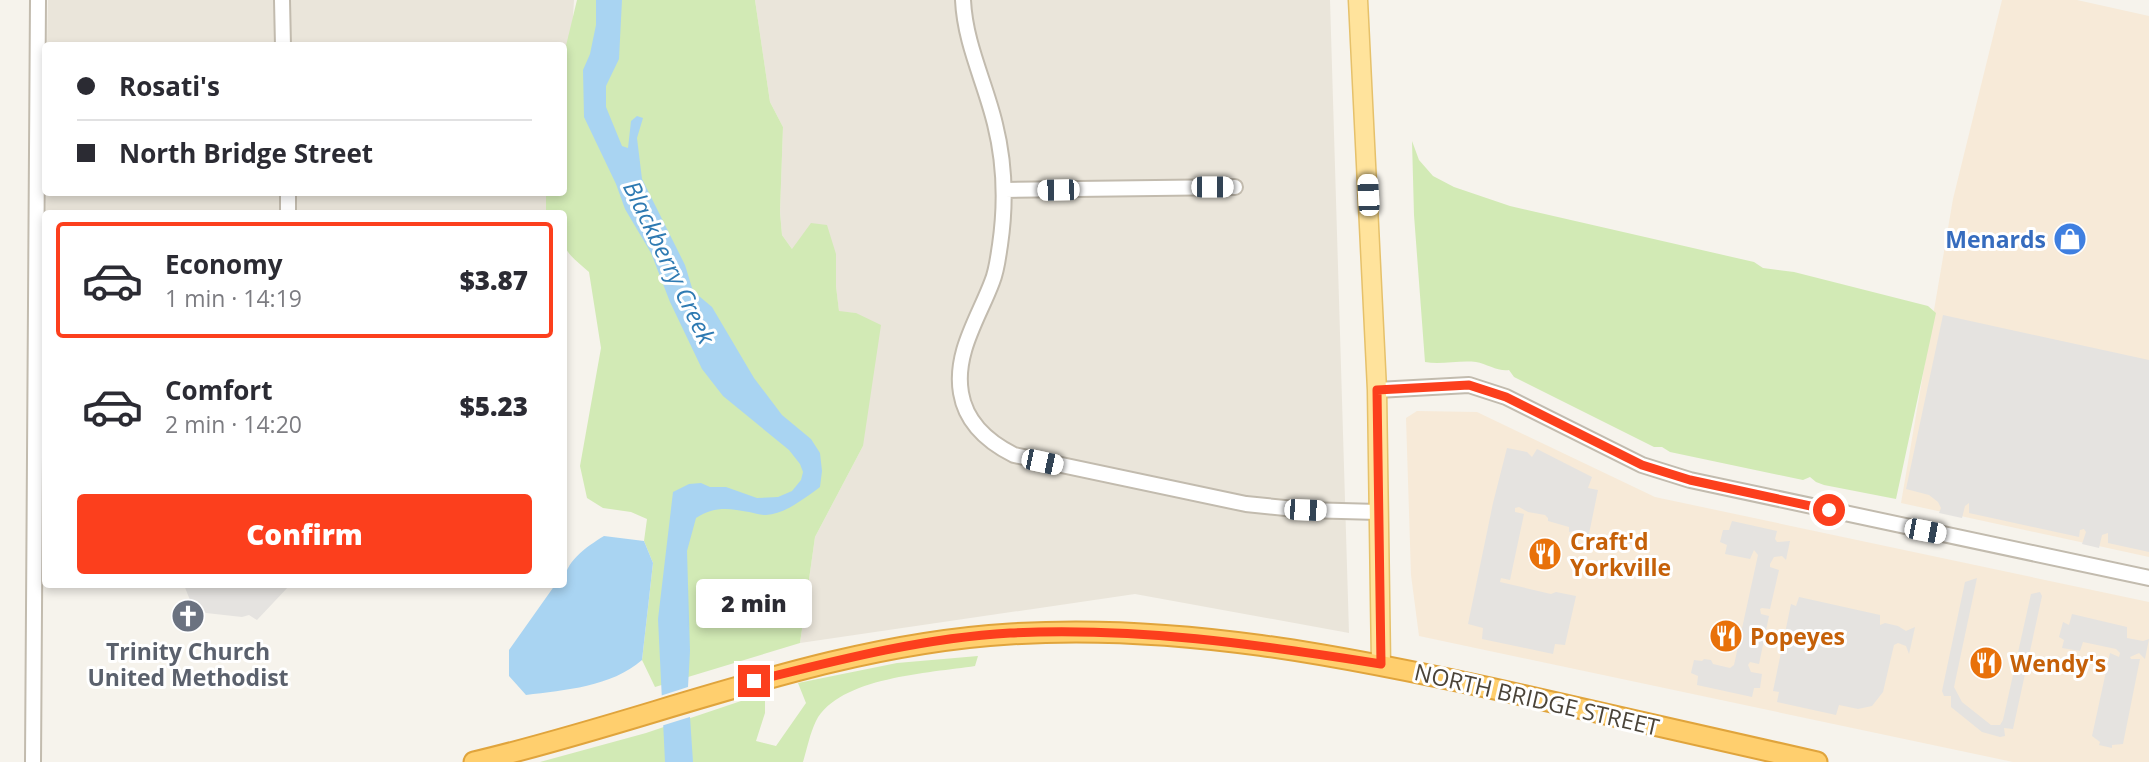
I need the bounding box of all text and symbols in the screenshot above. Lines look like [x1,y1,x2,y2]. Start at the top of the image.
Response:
text: Rosati's [119,68,220,104]
text: North Bridge Street [119,135,373,171]
car [1357,173,1380,217]
water label: Blackberry Creek [616,175,724,350]
car [1192,177,1234,198]
car [1037,179,1080,201]
shop icon: Menards [2051,220,2089,258]
place label: Menards [1945,223,2046,255]
text: Economy [165,246,283,282]
icon: car [81,249,144,312]
text: $3.87 [460,262,528,298]
text: 1 min · 14:19 [165,282,302,314]
text: Comfort [165,372,272,408]
icon: car [81,375,144,438]
text: $5.23 [460,388,528,424]
text: 2 min · 14:20 [165,408,302,440]
car [1020,447,1065,477]
button: Confirm [77,494,532,574]
route start [1813,494,1845,526]
car [1284,499,1327,521]
car [1903,517,1948,545]
place label: Craft'd Yorkville [1570,525,1671,583]
restaurant icon: Craft'd Yorkville [1526,535,1564,573]
callout: 2 min [696,580,812,628]
text: 2 min [721,587,787,619]
church icon: Trinity Church United Methodist [169,597,207,635]
restaurant icon: Popeyes [1707,617,1745,655]
place label: Popeyes [1750,620,1845,652]
place label: Trinity Church United Methodist [87,635,289,693]
restaurant icon: Wendy's [1967,644,2005,682]
place label: Wendy's [2010,647,2106,679]
street label: NORTH BRIDGE STREET [1411,655,1663,743]
route end [738,665,770,697]

